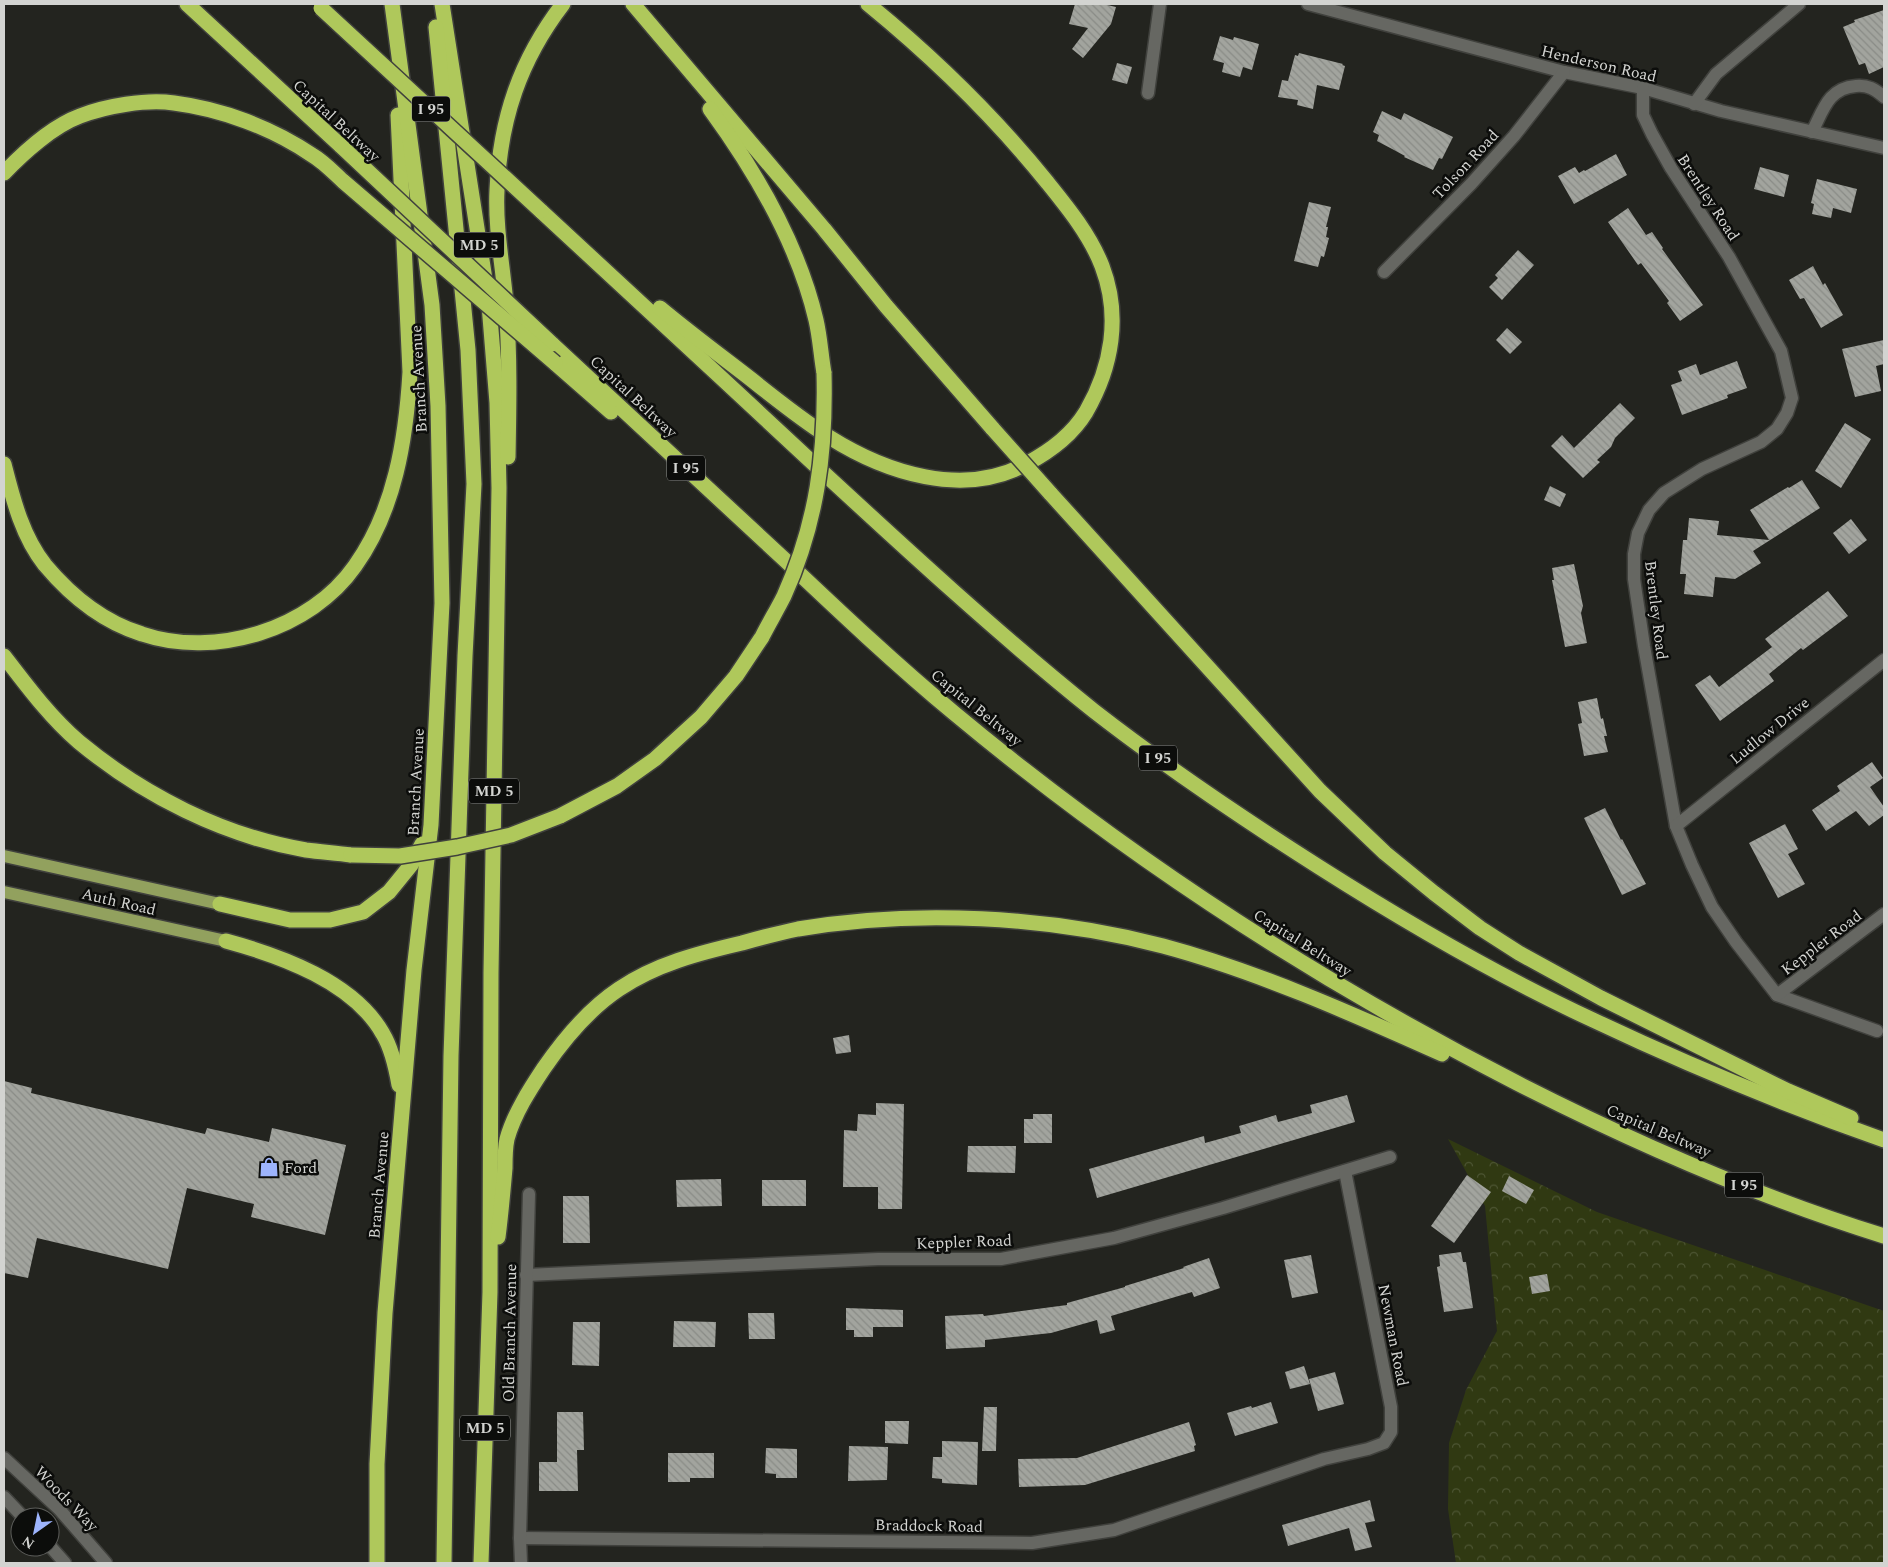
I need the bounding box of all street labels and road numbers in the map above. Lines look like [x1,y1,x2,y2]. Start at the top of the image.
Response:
street label: Henderson Road [1539,39,1659,89]
street label: Capital Beltway [287,74,386,169]
road number: I 95 [412,96,450,122]
street label: Tolson Road [1427,124,1505,205]
street label: Brentley Road [1671,149,1745,246]
road number: MD 5 [454,232,504,258]
street label: Branch Avenue [404,324,434,433]
street label: Capital Beltway [584,350,683,445]
road number: I 95 [667,456,705,480]
street label: Brentley Road [1638,559,1674,661]
street label: Capital Beltway [925,663,1028,753]
street label: Ludlow Drive [1725,691,1815,771]
street label: Branch Avenue [401,728,431,837]
road number: I 95 [1139,746,1177,770]
road number: MD 5 [469,778,519,804]
street label: Auth Road [79,882,158,922]
street label: Capital Beltway [1249,903,1357,983]
street label: Keppler Road [1776,904,1867,981]
street label: Capital Beltway [1602,1098,1716,1164]
street label: Branch Avenue [362,1130,396,1240]
road number: I 95 [1725,1172,1763,1198]
street label: Keppler Road [916,1228,1012,1256]
street label: Old Branch Avenue [497,1264,523,1402]
street label: Newman Road [1371,1282,1415,1388]
road number: MD 5 [460,1416,510,1440]
street label: Woods Way [29,1460,105,1538]
street label: Braddock Road [875,1513,983,1539]

